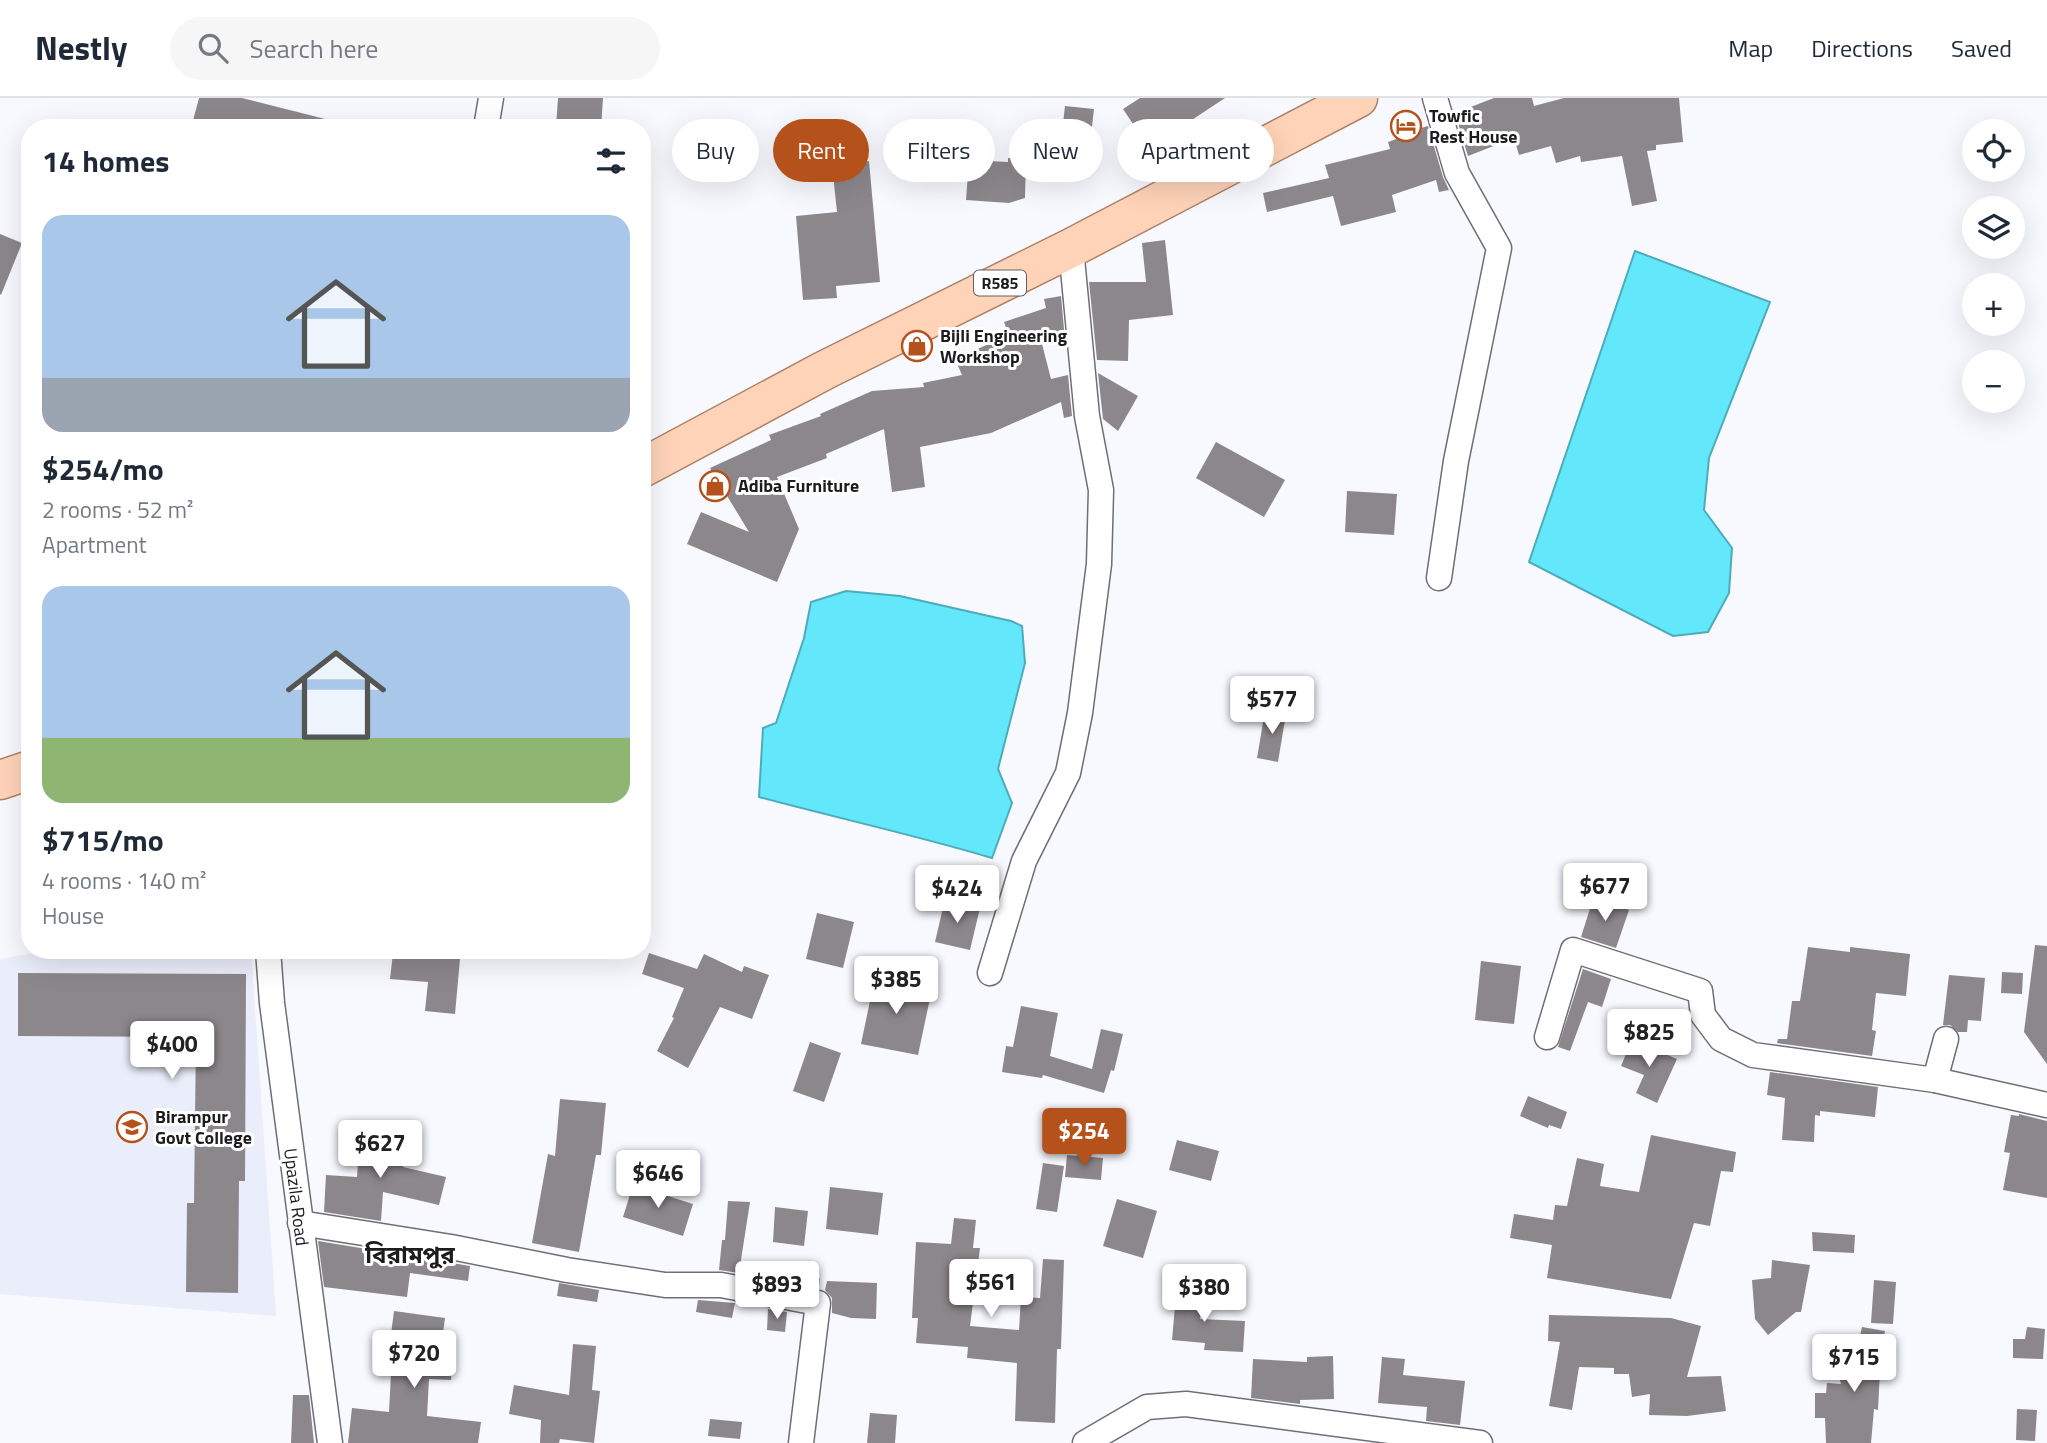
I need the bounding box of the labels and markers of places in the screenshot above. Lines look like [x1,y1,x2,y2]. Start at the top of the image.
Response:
place label: Towfic Rest House [1429,102,1518,150]
hotel icon: Towfic Rest House [1389,109,1423,143]
place label: Bijli Engineering Workshop [940,322,1068,370]
shop icon: Bijli Engineering Workshop [900,329,934,363]
shop icon: Adiba Furniture [698,469,732,503]
place label: Adiba Furniture [738,472,859,499]
pin: $577 [1231,676,1313,736]
pin: $677 [1564,864,1646,923]
pin: $424 [916,866,998,925]
pin: $385 [855,956,937,1016]
pin: $825 [1608,1010,1690,1069]
pin: $400 [131,1021,213,1081]
place label: Birampur Govt College [155,1103,252,1151]
pin: $254 [1043,1108,1125,1168]
school or university icon: Birampur Govt College [115,1110,149,1144]
pin: $627 [339,1121,421,1180]
pin: $646 [617,1150,699,1210]
pin: $561 [950,1260,1032,1319]
pin: $893 [736,1262,818,1321]
pin: $380 [1163,1264,1245,1324]
pin: $720 [373,1330,455,1390]
pin: $715 [1813,1334,1895,1394]

